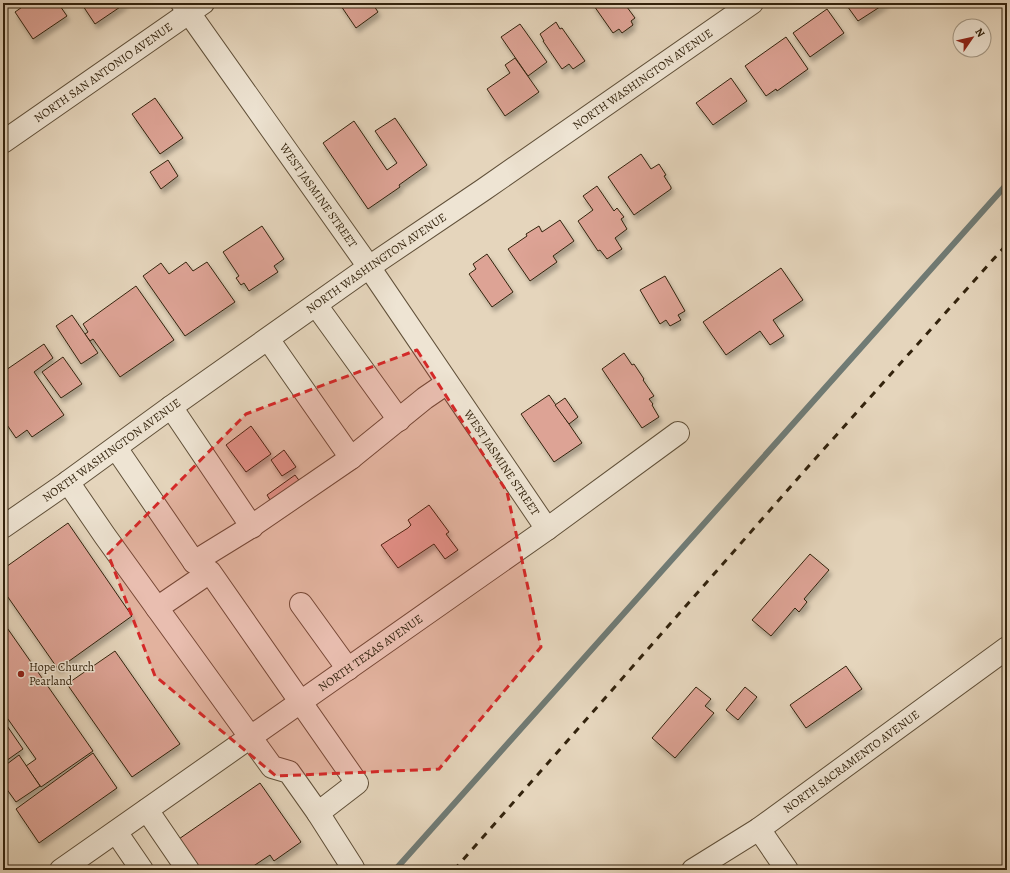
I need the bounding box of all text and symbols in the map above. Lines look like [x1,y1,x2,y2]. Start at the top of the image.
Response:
north arrow [952,18,992,58]
street label: NORTH SAN ANTONIO AVENUE [31,19,176,126]
street label: NORTH WASHINGTON AVENUE [570,25,716,133]
text: N [971,25,988,40]
street label: WEST JASMINE STREET [275,139,361,251]
street label: NORTH WASHINGTON AVENUE [303,209,449,317]
street label: NORTH WASHINGTON AVENUE [39,395,184,505]
street label: WEST JASMINE STREET [460,406,544,519]
street label: NORTH TEXAS AVENUE [315,611,426,695]
place label: Hope Church Pearland [29,659,95,689]
marker: Hope Church Pearland [16,669,26,679]
street label: NORTH SACRAMENTO AVENUE [780,706,923,817]

